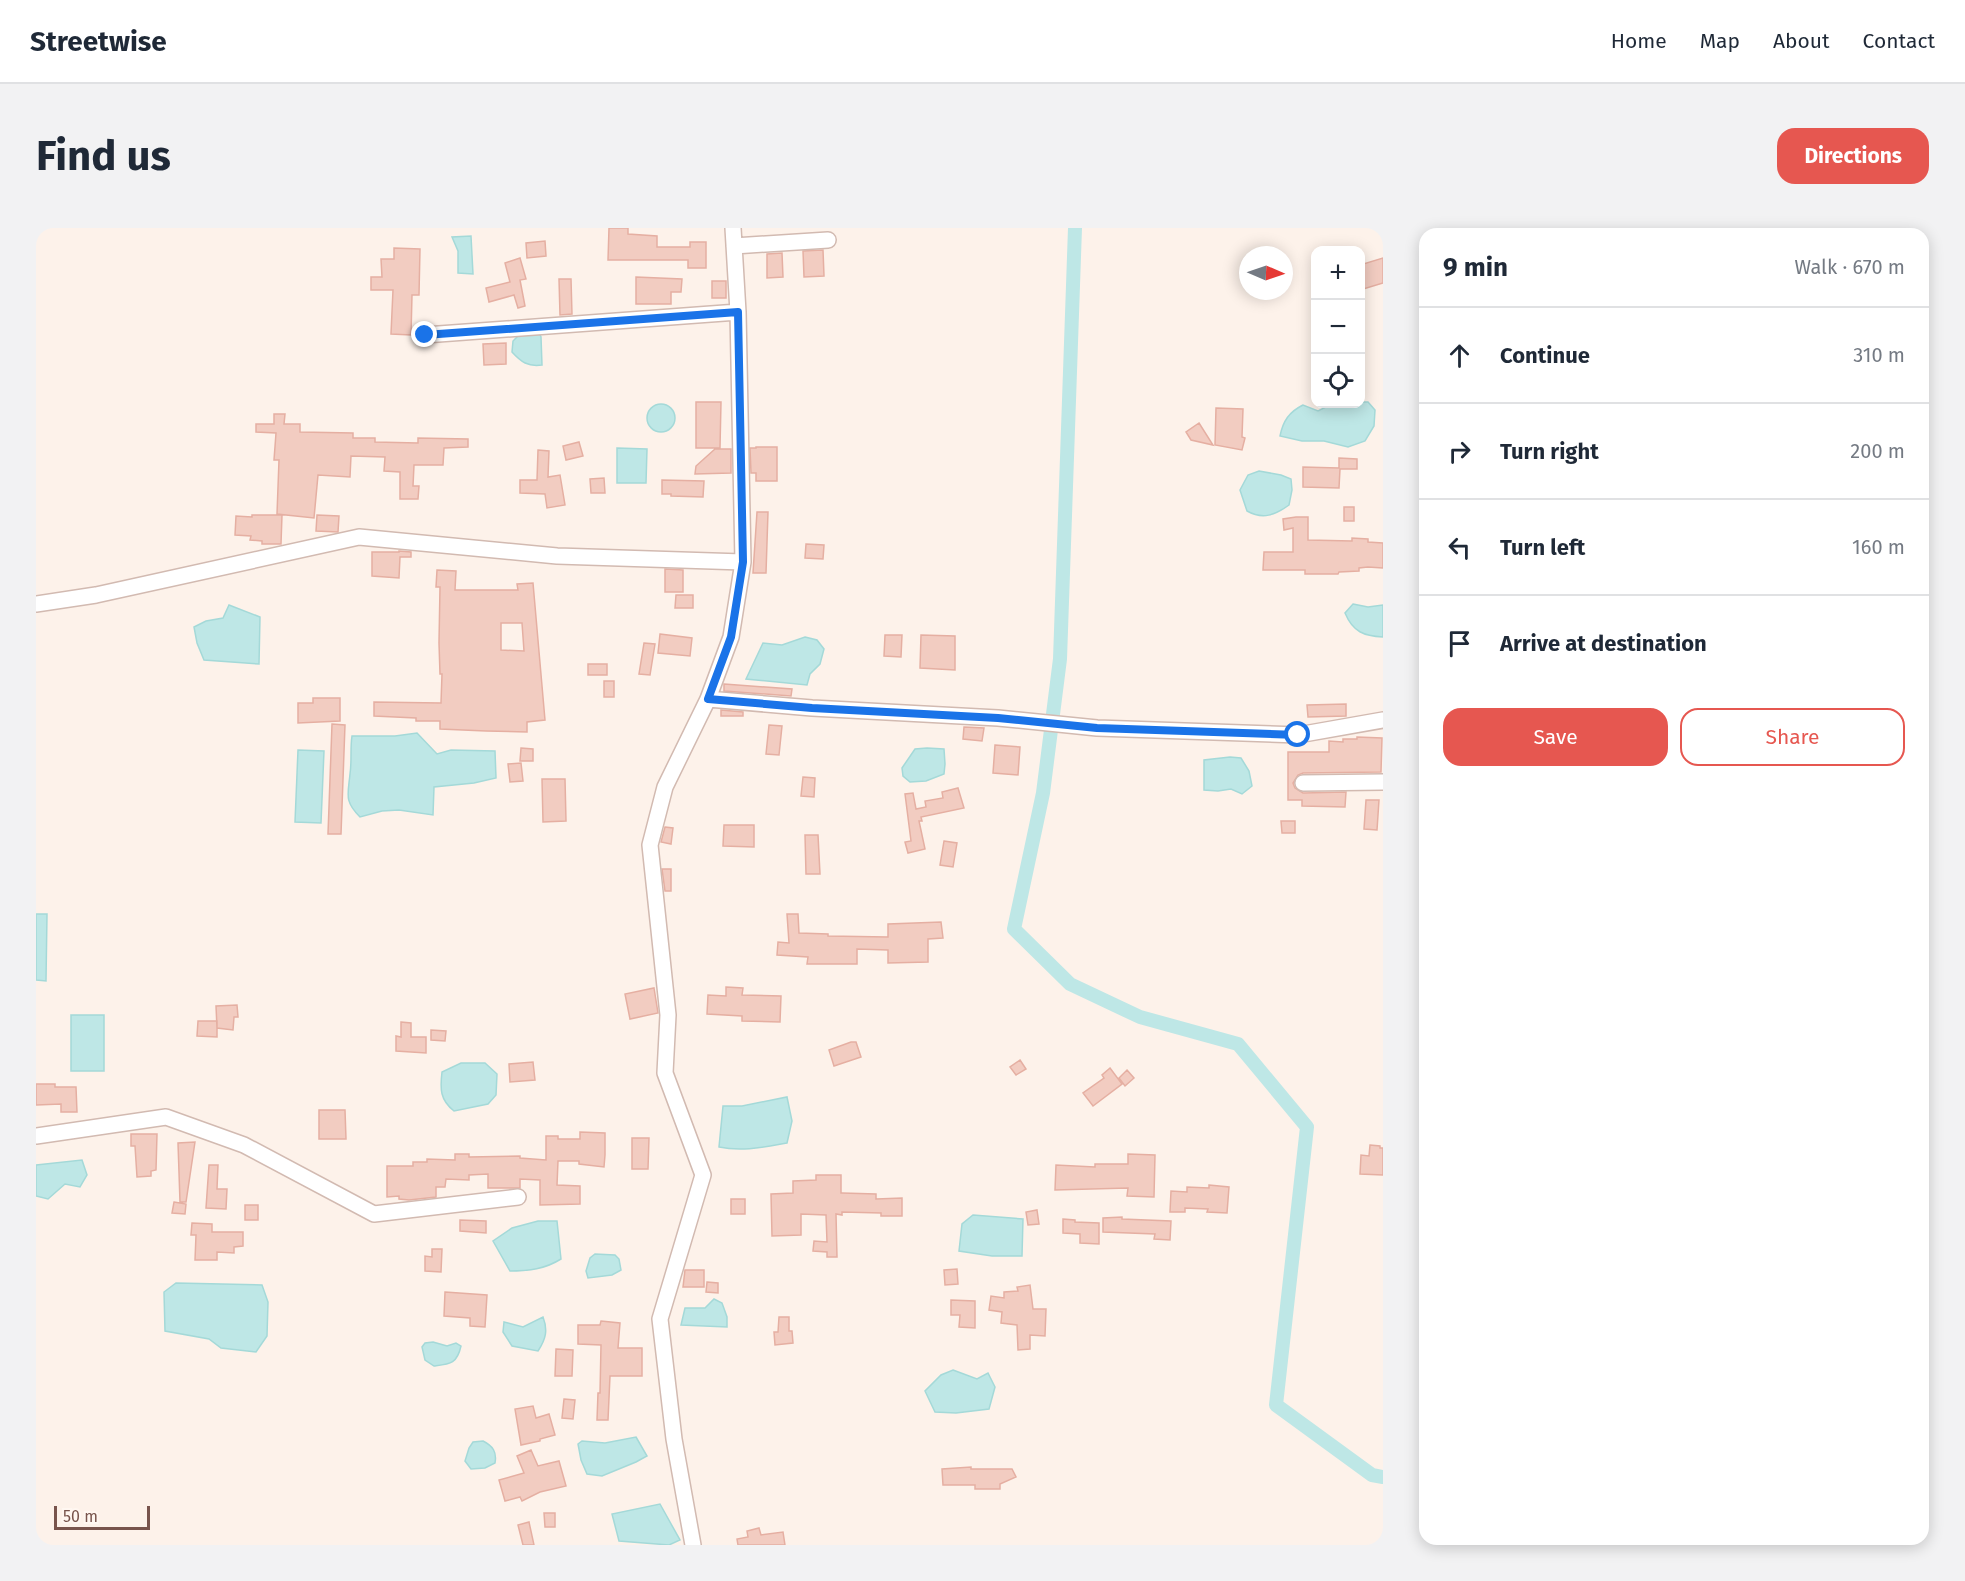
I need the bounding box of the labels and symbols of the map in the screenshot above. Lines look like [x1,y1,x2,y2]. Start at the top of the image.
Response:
north arrow [1239,246,1293,300]
route end [411,321,437,347]
route start [1284,721,1310,747]
scale bar [54,1503,150,1530]

